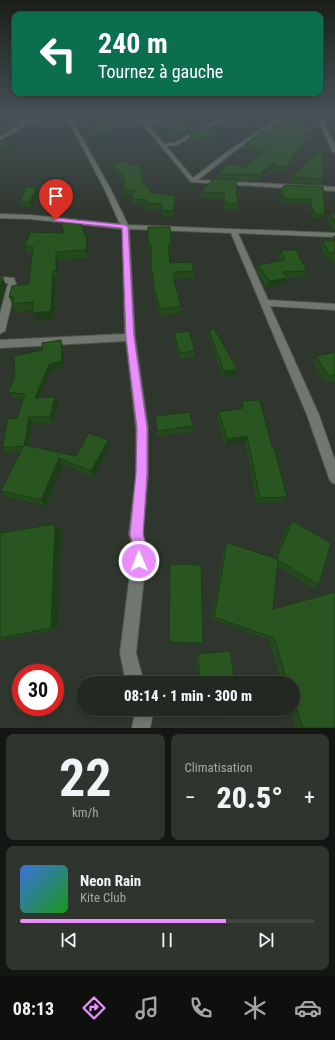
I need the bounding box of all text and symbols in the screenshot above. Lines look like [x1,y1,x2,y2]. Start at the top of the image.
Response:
text: 240 m [98,27,168,60]
icon: left [32,28,84,80]
text: Tournez à gauche [98,61,223,82]
pin [39,179,73,220]
icon: arrive [45,185,67,207]
position arrow [118,540,160,582]
speed limit sign: 30 [12,664,64,716]
text: 08:14 · 1 min · 300 m [124,687,252,705]
text: 22 [59,748,112,809]
text: Climatisation [185,760,253,775]
text: 20.5° [217,780,283,815]
text: − [185,785,196,810]
text: + [304,785,315,810]
text: km/h [72,805,99,820]
text: Neon Rain [80,872,141,890]
text: Kite Club [80,890,126,905]
icon: previous [58,929,80,951]
icon: pause [156,929,178,951]
icon: next [255,929,277,951]
icon: directions [80,994,108,1022]
icon: music [133,994,161,1022]
icon: phone [187,994,215,1022]
icon: climate [241,994,269,1022]
icon: car [294,994,322,1022]
text: 08:13 [13,998,54,1019]

